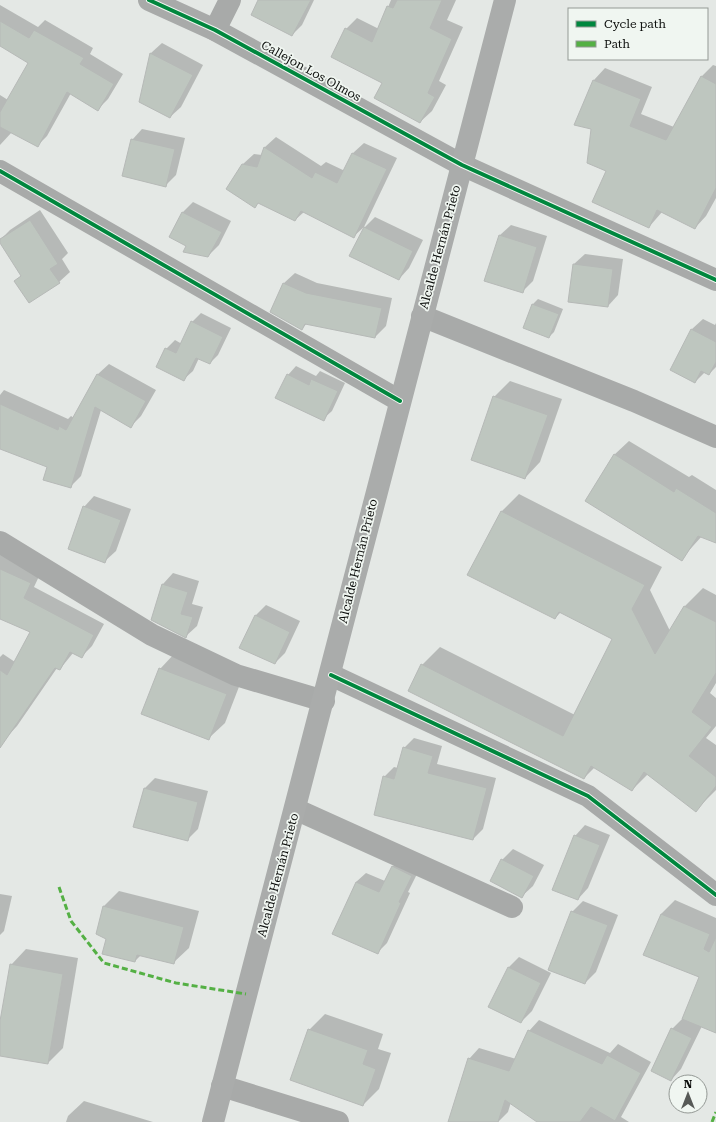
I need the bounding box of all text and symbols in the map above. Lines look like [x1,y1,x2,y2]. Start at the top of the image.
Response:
legend [568,8,708,60]
text: Cycle path [604,17,666,31]
text: Path [604,37,630,51]
street label: Callejon Los Olmos [259,38,363,104]
street label: Alcalde Hernán Prieto [417,183,463,311]
street label: Alcalde Hernán Prieto [336,497,380,625]
street label: Alcalde Hernán Prieto [255,811,301,939]
north arrow [668,1074,708,1114]
text: N [684,1078,693,1091]

